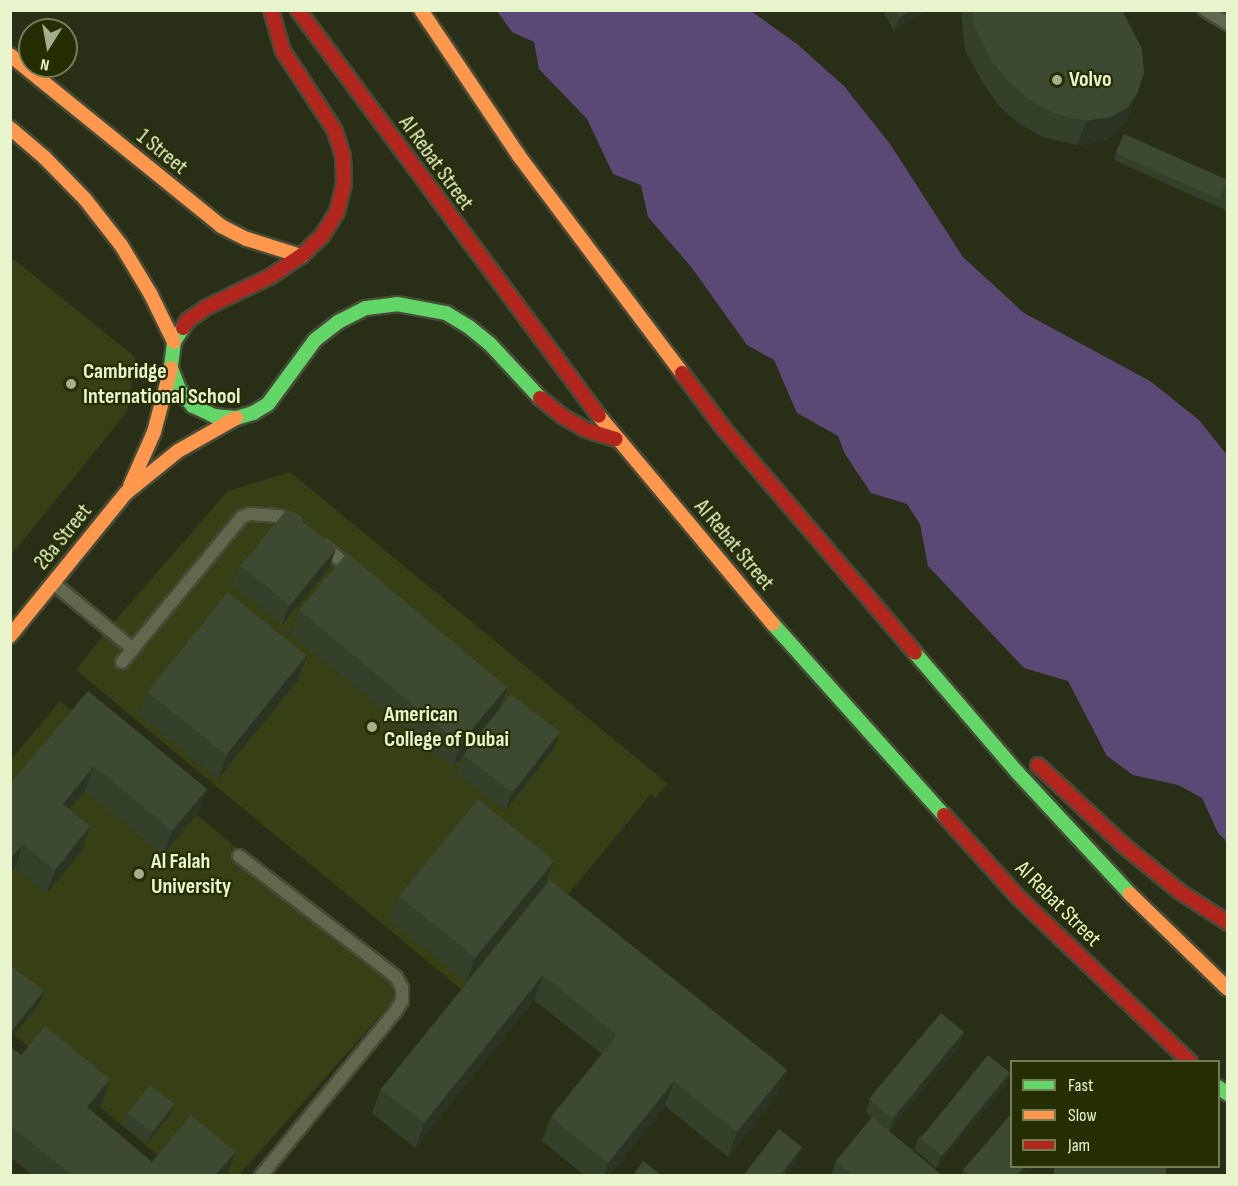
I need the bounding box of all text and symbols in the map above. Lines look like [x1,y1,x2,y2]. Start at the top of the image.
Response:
north arrow [18,18,78,78]
text: N [39,54,51,74]
place label: Volvo [1069,67,1112,93]
marker: Volvo [1050,73,1064,87]
street label: Al Rebat Street [393,111,479,215]
street label: 1 Street [131,124,193,180]
place label: Cambridge International School [83,358,241,410]
marker: Cambridge International School [64,377,78,391]
street label: Al Rebat Street [688,494,780,596]
street label: 28a Street [28,499,98,575]
place label: American College of Dubai [384,701,509,752]
marker: American College of Dubai [365,720,379,734]
place label: Al Falah University [151,848,231,900]
street label: Al Rebat Street [1010,856,1106,952]
marker: Al Falah University [132,867,146,881]
legend [1010,1060,1220,1168]
text: Fast [1068,1075,1093,1096]
text: Slow [1068,1105,1097,1126]
text: Jam [1068,1135,1090,1156]

